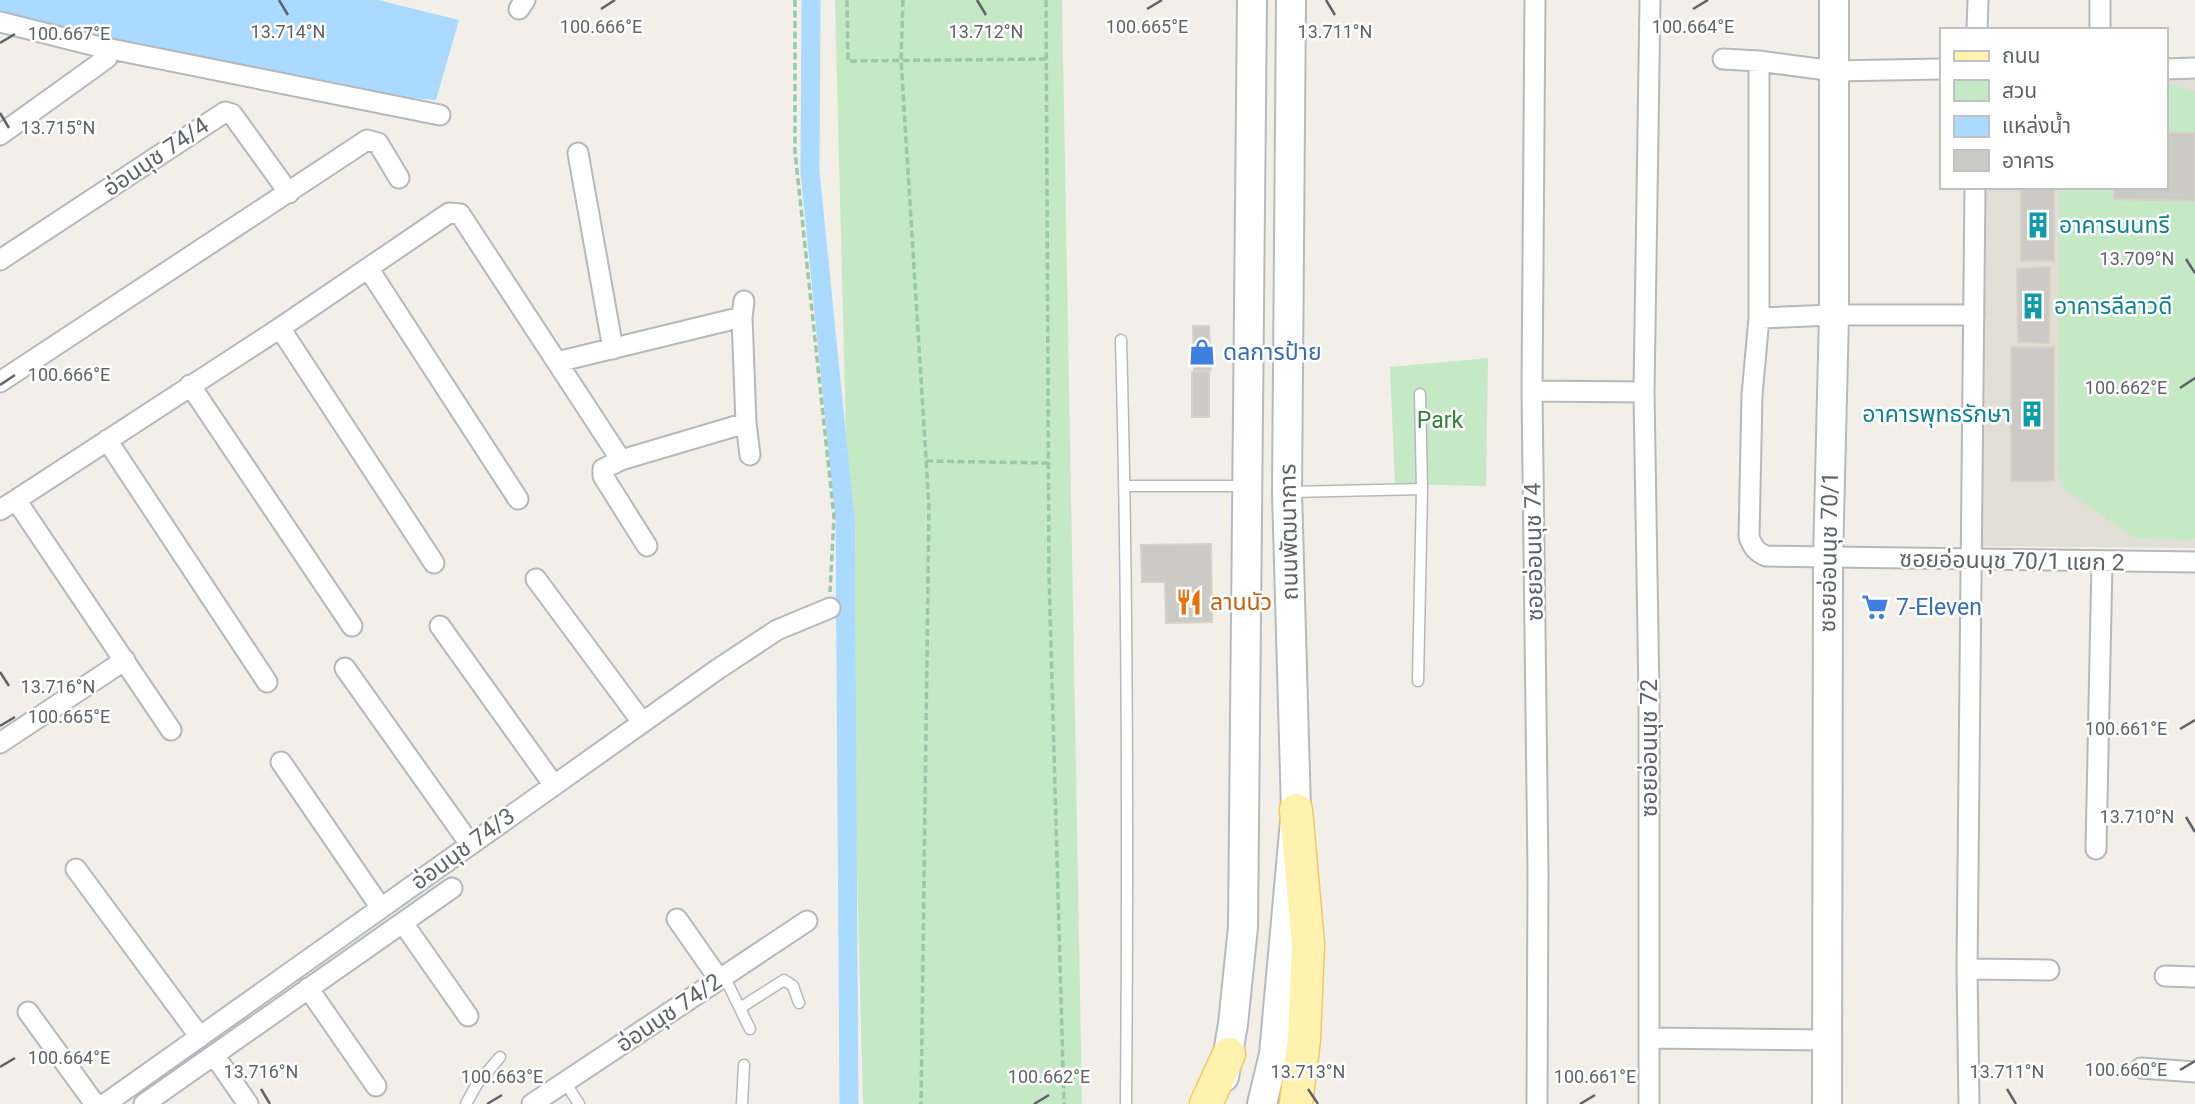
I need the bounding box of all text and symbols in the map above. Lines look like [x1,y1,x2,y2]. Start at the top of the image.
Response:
text: 100.666°E [560,16,642,37]
text: 100.665°E [1106,16,1188,37]
text: 100.664°E [1652,16,1734,37]
text: 13.714°N [251,21,325,42]
text: 13.712°N [949,21,1023,42]
text: 13.711°N [1298,21,1372,42]
text: 100.667°E [28,23,110,44]
legend [1940,28,2167,189]
text: ถนน [2002,44,2040,68]
text: สวน [2002,79,2037,103]
text: แหล่งน้ำ [2002,111,2071,138]
street label: อ่อนนุช 74/4 [98,112,214,202]
text: 13.715°N [21,117,95,138]
text: อาคาร [2002,149,2054,173]
building icon: อาคารนนทรี [2023,210,2053,240]
place label: อาคารนนทรี [2059,212,2170,239]
text: 13.709°N [2100,248,2174,269]
building icon: อาคารลีลาวดี [2018,291,2048,321]
place label: อาคารลีลาวดี [2054,293,2172,320]
shop icon: ดลการป้าย [1187,337,1217,367]
place label: ดลการป้าย [1223,339,1322,366]
text: 100.666°E [28,364,110,385]
text: 100.662°E [2085,377,2167,398]
building icon: อาคารพุทธรักษา [2017,399,2047,429]
place label: อาคารพุทธรักษา [1862,401,2011,428]
park label: Park [1417,407,1464,434]
street label: ถนนพัฒนาการ [1274,463,1304,601]
street label: ซอยอ่อนนุช 70/1 [1814,471,1844,633]
street label: ซอยอ่อนนุช 74 [1519,482,1549,621]
street label: ซอยอ่อนนุช 70/1 แยก 2 [1899,546,2125,576]
restaurant icon: ลานนัว [1174,587,1204,617]
place label: ลานนัว [1210,589,1272,616]
supermarket icon: 7-Eleven [1860,592,1890,622]
place label: 7-Eleven [1896,594,1982,621]
text: 13.716°N [21,676,95,697]
street label: ซอยอ่อนนุช 72 [1636,679,1663,817]
text: 100.665°E [28,706,110,727]
text: 100.661°E [2085,718,2167,739]
street label: อ่อนนุช 74/3 [406,802,520,896]
text: 13.710°N [2100,806,2174,827]
street label: อ่อนนุช 74/2 [611,968,727,1058]
text: 100.664°E [28,1047,110,1068]
text: 100.660°E [2085,1059,2167,1080]
text: 13.716°N [224,1061,298,1082]
text: 13.713°N [1271,1061,1345,1082]
text: 13.711°N [1970,1061,2044,1082]
text: 100.663°E [461,1066,543,1087]
text: 100.662°E [1008,1066,1090,1087]
text: 100.661°E [1554,1066,1636,1087]

